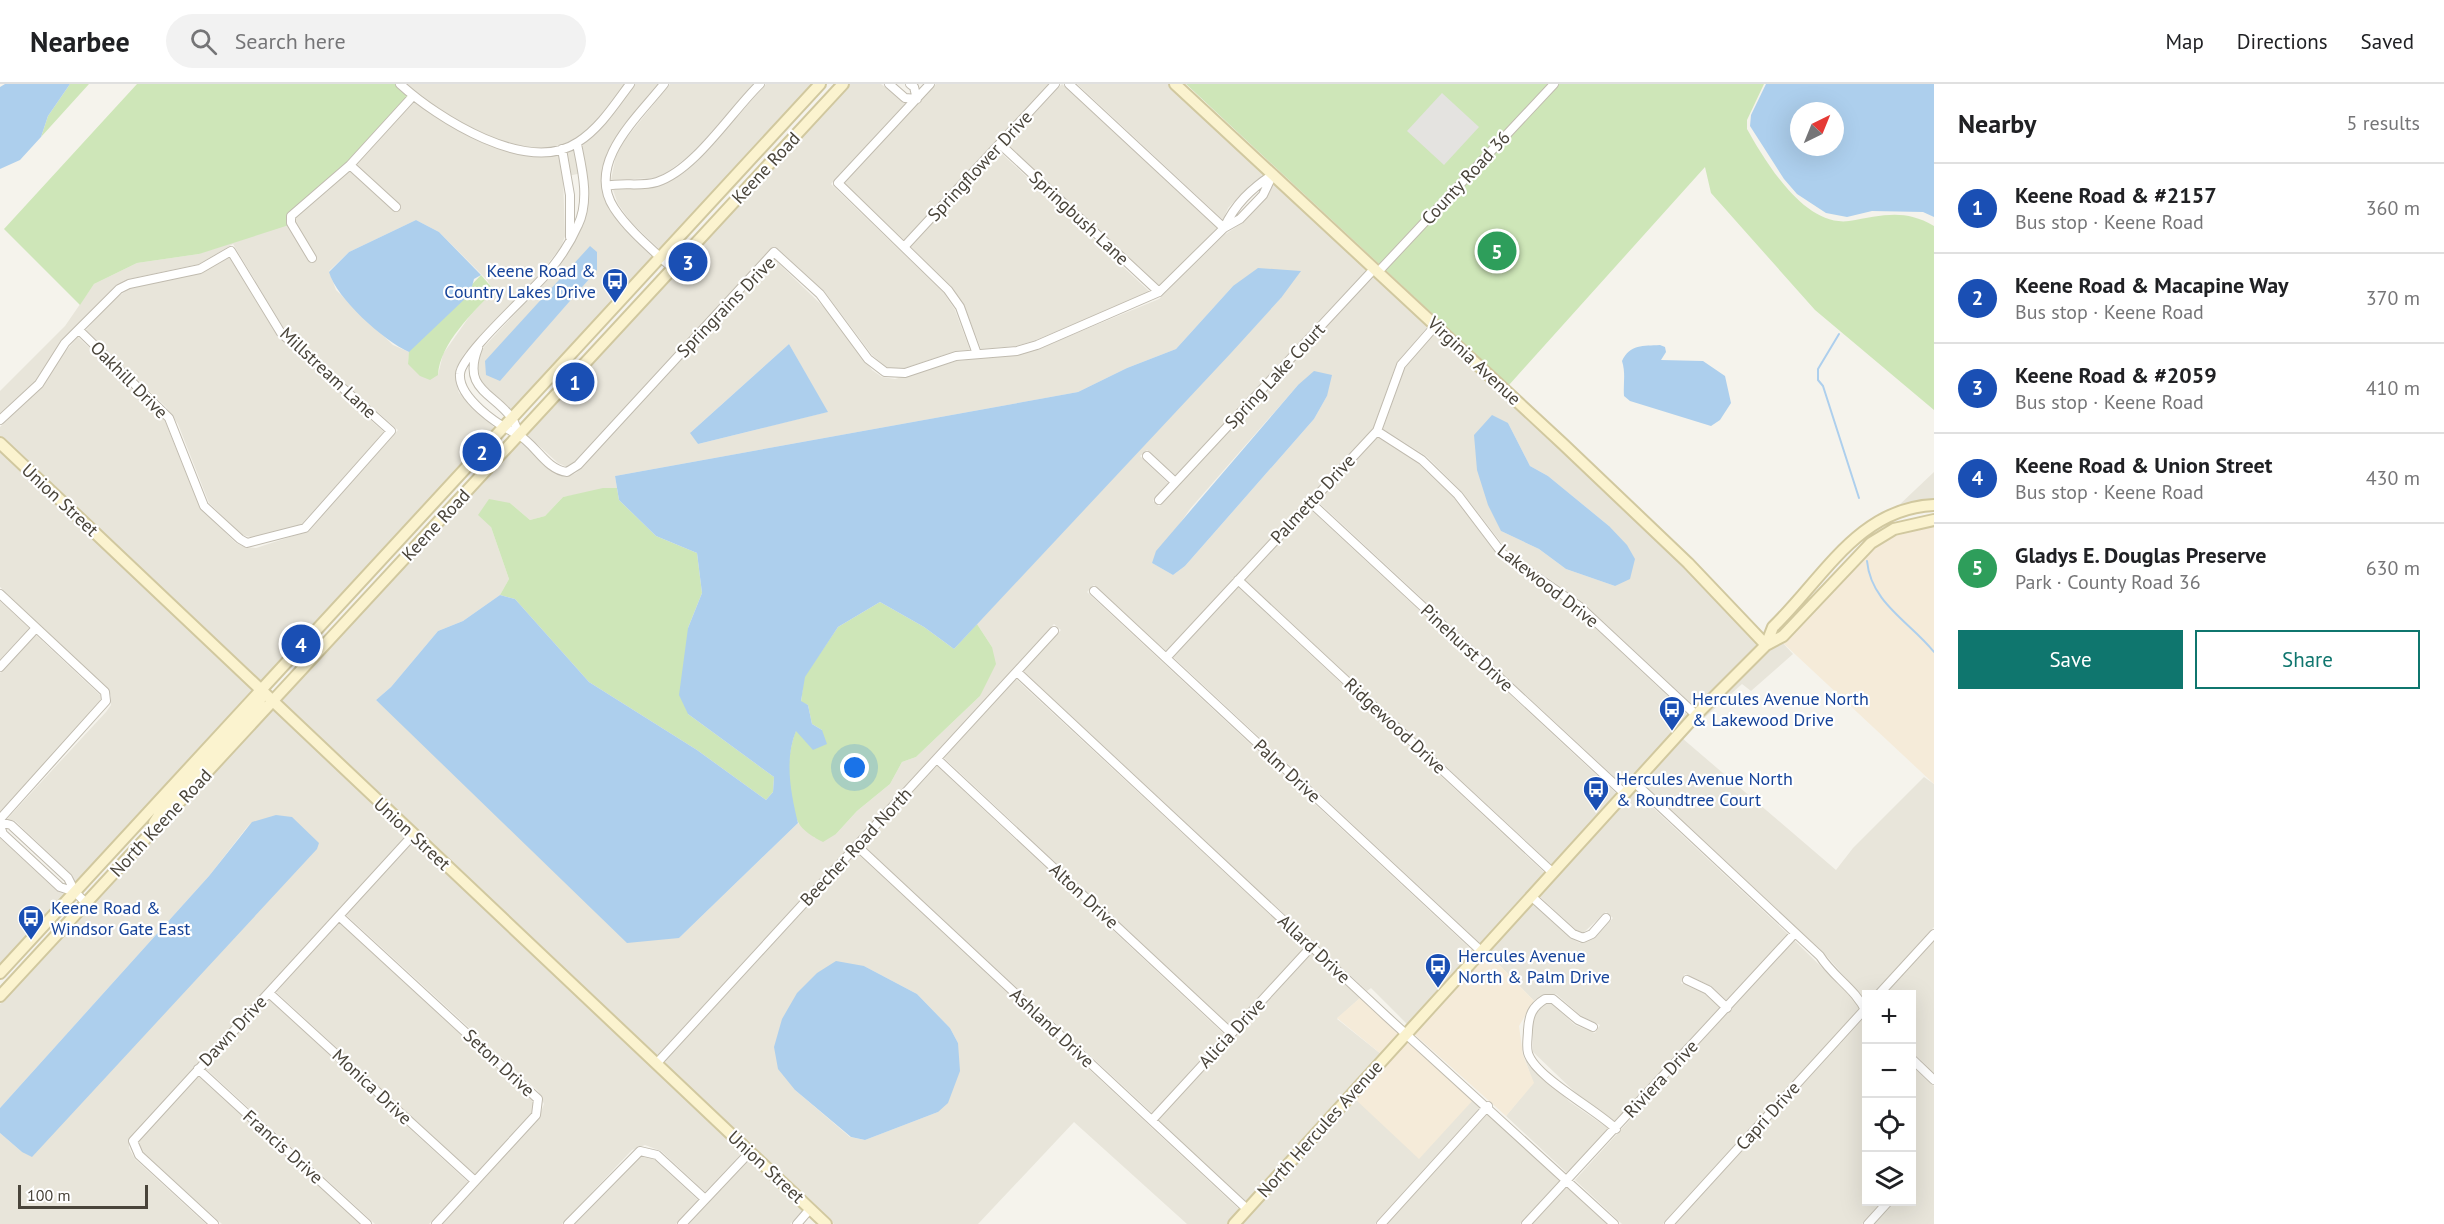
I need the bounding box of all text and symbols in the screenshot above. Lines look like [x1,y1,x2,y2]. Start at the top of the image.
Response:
search box [166,14,586,68]
text: Nearbee [30,23,130,60]
icon: search [187,25,220,58]
text: Search here [235,27,346,55]
text: Map [2165,28,2204,55]
text: Directions [2237,28,2328,55]
text: Saved [2361,28,2414,55]
north arrow [1790,102,1844,156]
street label: Springflower Drive [922,105,1037,226]
text: Nearby [1958,107,2036,140]
text: 5 results [2347,110,2420,136]
street label: County Road 36 [1416,126,1515,229]
street label: Keene Road [726,127,805,208]
street label: Springbush Lane [1025,165,1134,270]
text: Keene Road & #2157 [2015,181,2217,209]
text: 1 [1972,195,1983,221]
text: 360 m [2366,195,2420,221]
text: Bus stop · Keene Road [2015,209,2204,235]
pin: 5 [1478,228,1516,274]
pin: 3 [668,240,708,285]
street label: Springrains Drive [671,251,780,362]
place label: Keene Road & Country Lakes Drive [444,259,596,303]
bus stop icon: Keene Road & Country Lakes Drive [600,266,630,304]
text: Keene Road & Macapine Way [2015,271,2289,299]
text: 2 [1972,285,1983,311]
text: 370 m [2366,285,2420,311]
text: Bus stop · Keene Road [2015,299,2204,325]
street label: Virginia Avenue [1422,311,1526,410]
street label: Spring Lake Court [1220,318,1330,433]
street label: Millstream Lane [275,322,381,423]
street label: Oakhill Drive [86,336,173,423]
pin: 1 [556,360,594,404]
text: Keene Road & #2059 [2015,361,2217,389]
text: 3 [1972,375,1983,401]
text: 410 m [2366,375,2420,401]
text: Bus stop · Keene Road [2015,389,2204,415]
pin: 2 [462,430,502,475]
street label: Palmetto Drive [1265,449,1360,548]
text: Keene Road & Union Street [2015,451,2272,479]
street label: Union Street [17,458,104,541]
text: 4 [1972,465,1983,491]
text: 430 m [2366,465,2420,491]
text: Bus stop · Keene Road [2015,479,2204,505]
street label: Keene Road [396,484,475,565]
street label: Lakewood Drive [1493,539,1604,632]
text: Gladys E. Douglas Preserve [2015,541,2266,569]
text: 5 [1972,555,1983,581]
text: 630 m [2366,555,2420,581]
text: Park · County Road 36 [2015,569,2201,595]
street label: Pinehurst Drive [1416,599,1518,696]
pin: 4 [282,622,320,666]
button: Save [1958,630,2183,689]
button: Share [2195,630,2420,689]
street label: Ridgewood Drive [1340,673,1451,779]
place label: Hercules Avenue North & Lakewood Drive [1692,687,1869,731]
bus stop icon: Hercules Avenue North & Lakewood Drive [1657,694,1687,732]
street label: Palm Drive [1249,734,1326,807]
your location [840,753,869,782]
street label: North Keene Road [105,764,217,881]
place label: Hercules Avenue North & Roundtree Court [1616,767,1793,811]
bus stop icon: Hercules Avenue North & Roundtree Court [1581,774,1611,812]
street label: Beecher Road North [795,783,916,911]
street label: Union Street [369,792,456,875]
street label: Alton Drive [1045,858,1124,933]
place label: Keene Road & Windsor Gate East [51,896,190,940]
bus stop icon: Keene Road & Windsor Gate East [16,903,46,941]
street label: Allard Drive [1273,909,1355,988]
place label: Hercules Avenue North & Palm Drive [1458,944,1610,988]
bus stop icon: Hercules Avenue North & Palm Drive [1423,951,1453,989]
street label: Ashland Drive [1005,983,1099,1072]
street label: Dawn Drive [194,990,271,1071]
map controls [1862,990,1916,1206]
button: + [1862,990,1916,1044]
street label: Alicia Drive [1193,993,1270,1073]
street label: Seton Drive [459,1024,540,1101]
street label: Riviera Drive [1619,1035,1703,1122]
street label: Monica Drive [328,1044,417,1129]
button: − [1862,1044,1916,1098]
street label: North Hercules Avenue [1252,1055,1387,1202]
street label: Capri Drive [1731,1076,1805,1155]
button: locate [1862,1098,1916,1152]
street label: Francis Drive [239,1105,328,1189]
street label: Union Street [723,1125,810,1208]
button: layers [1862,1152,1916,1206]
scale bar [18,1182,148,1210]
text: 100 m [27,1185,70,1205]

